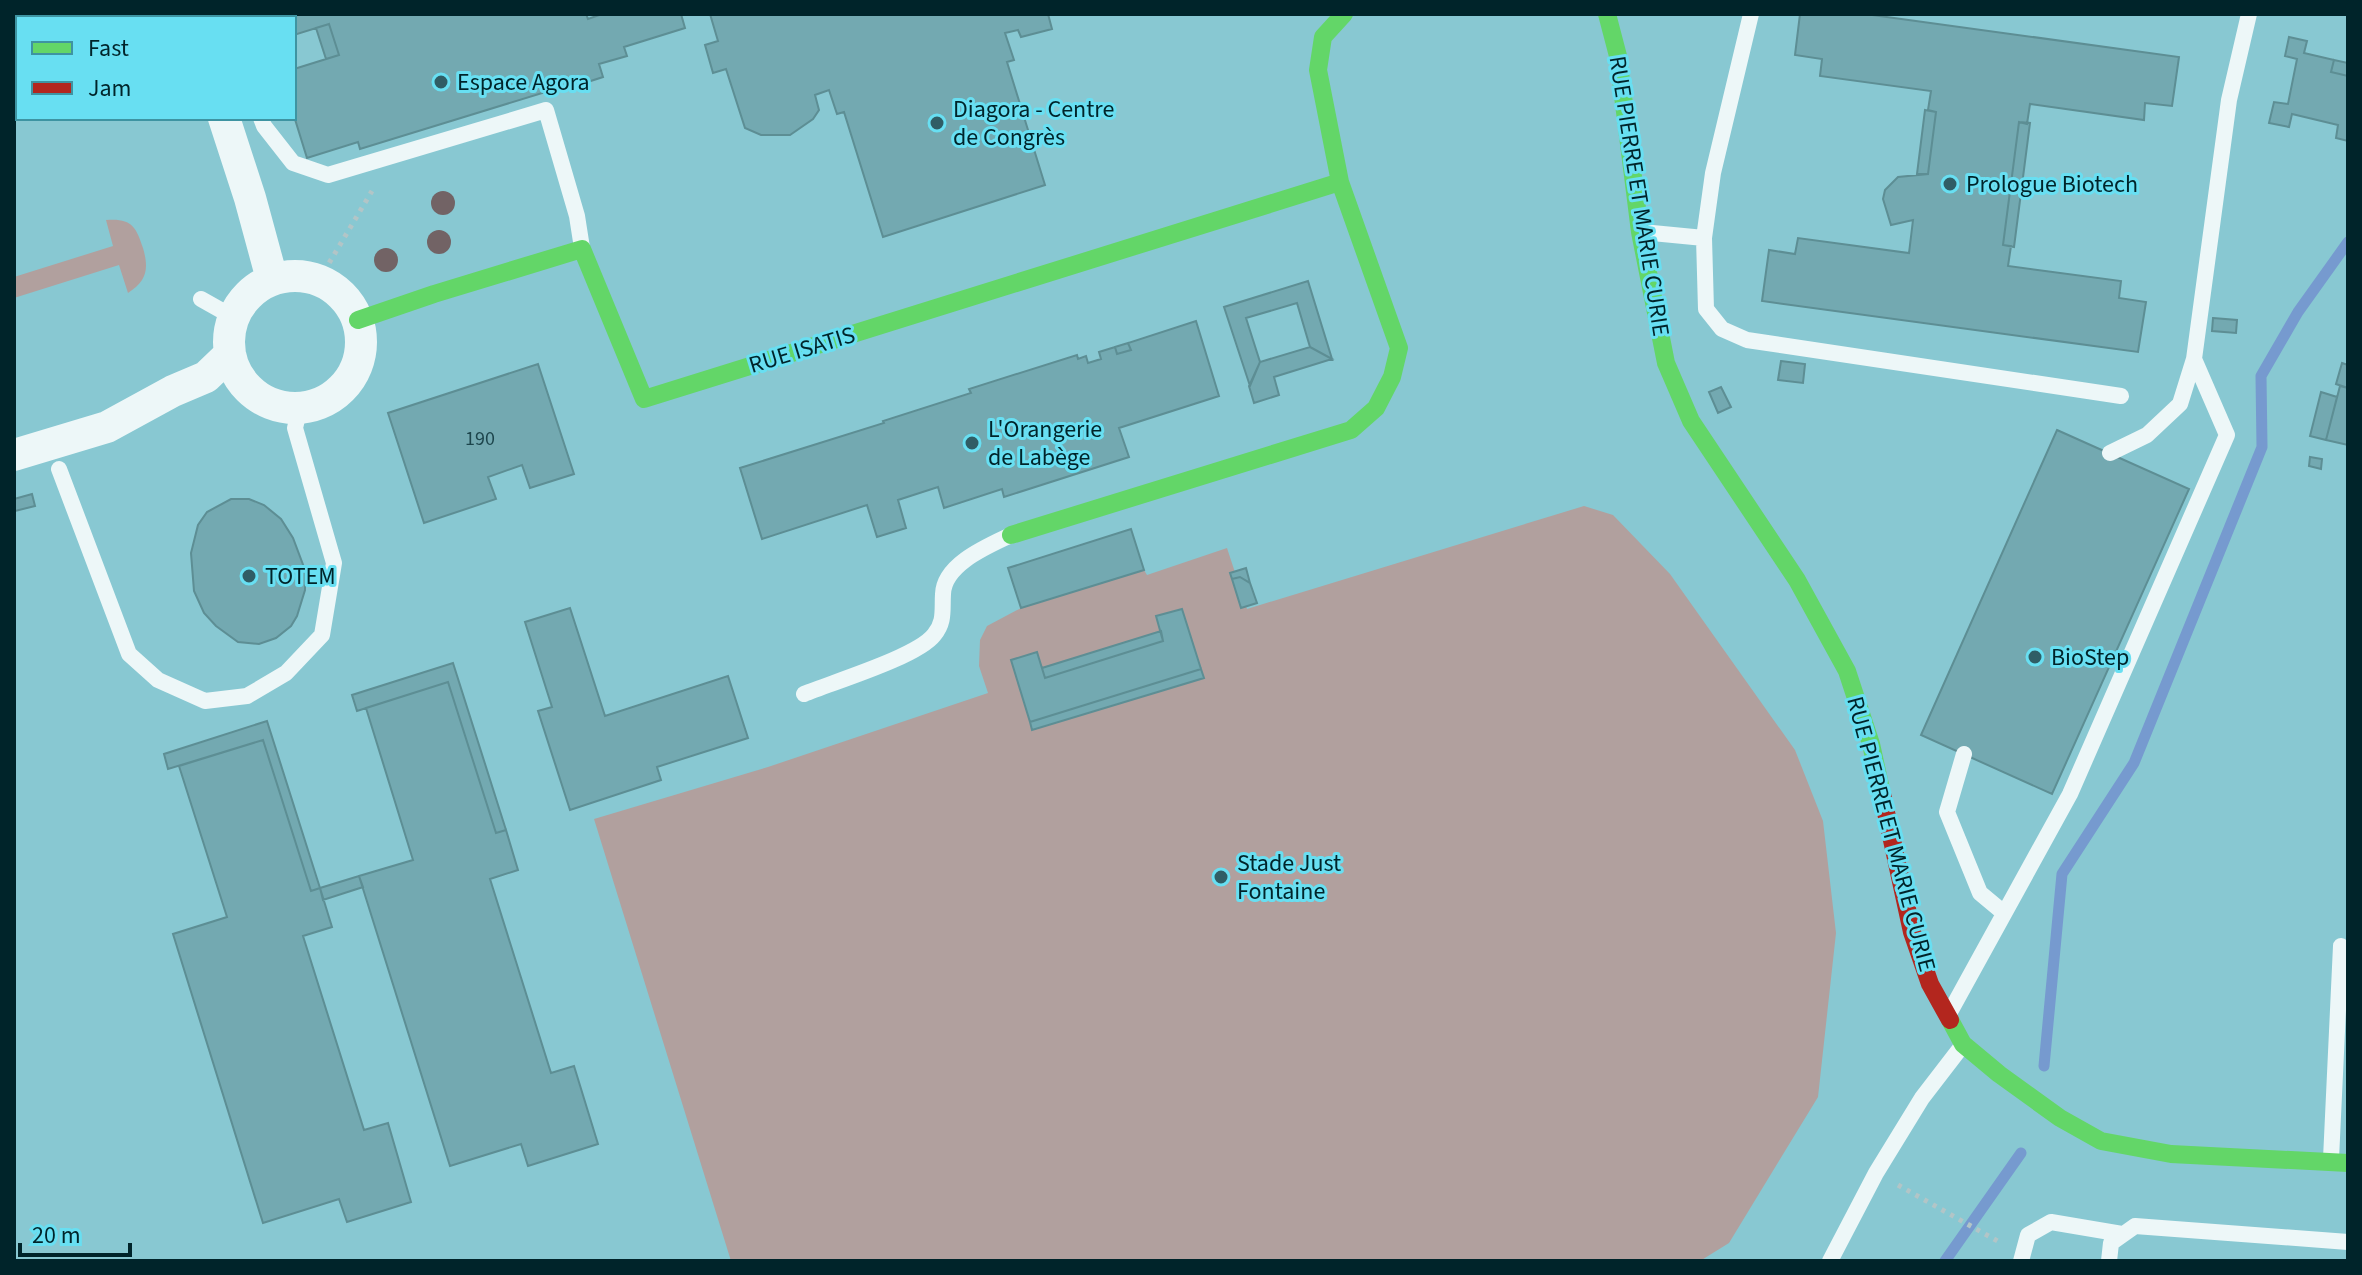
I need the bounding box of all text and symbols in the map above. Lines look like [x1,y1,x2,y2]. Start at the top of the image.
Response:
legend [16,16,296,120]
text: Fast [88,31,129,66]
street label: RUE PIERRE ET MARIE CURIE [1600,53,1678,339]
place label: Espace Agora [457,65,590,100]
text: Jam [88,71,132,106]
marker: Espace Agora [432,73,450,91]
place label: Diagora - Centre de Congrès [953,92,1114,155]
marker: Diagora - Centre de Congrès [928,114,946,132]
place label: Prologue Biotech [1966,167,2138,202]
marker: Prologue Biotech [1941,175,1959,193]
street label: RUE ISATIS [745,317,859,383]
place label: L'Orangerie de Labège [988,412,1102,475]
house number: 190 [465,425,495,453]
marker: L'Orangerie de Labège [963,434,981,452]
place label: TOTEM [265,559,336,594]
marker: TOTEM [240,567,258,585]
place label: BioStep [2051,640,2129,675]
marker: BioStep [2026,648,2044,666]
street label: RUE PIERRE ET MARIE CURIE [1837,693,1945,975]
place label: Stade Just Fontaine [1237,846,1341,909]
marker: Stade Just Fontaine [1212,868,1230,886]
scale bar [20,1207,130,1257]
text: 20 m [32,1218,81,1253]

